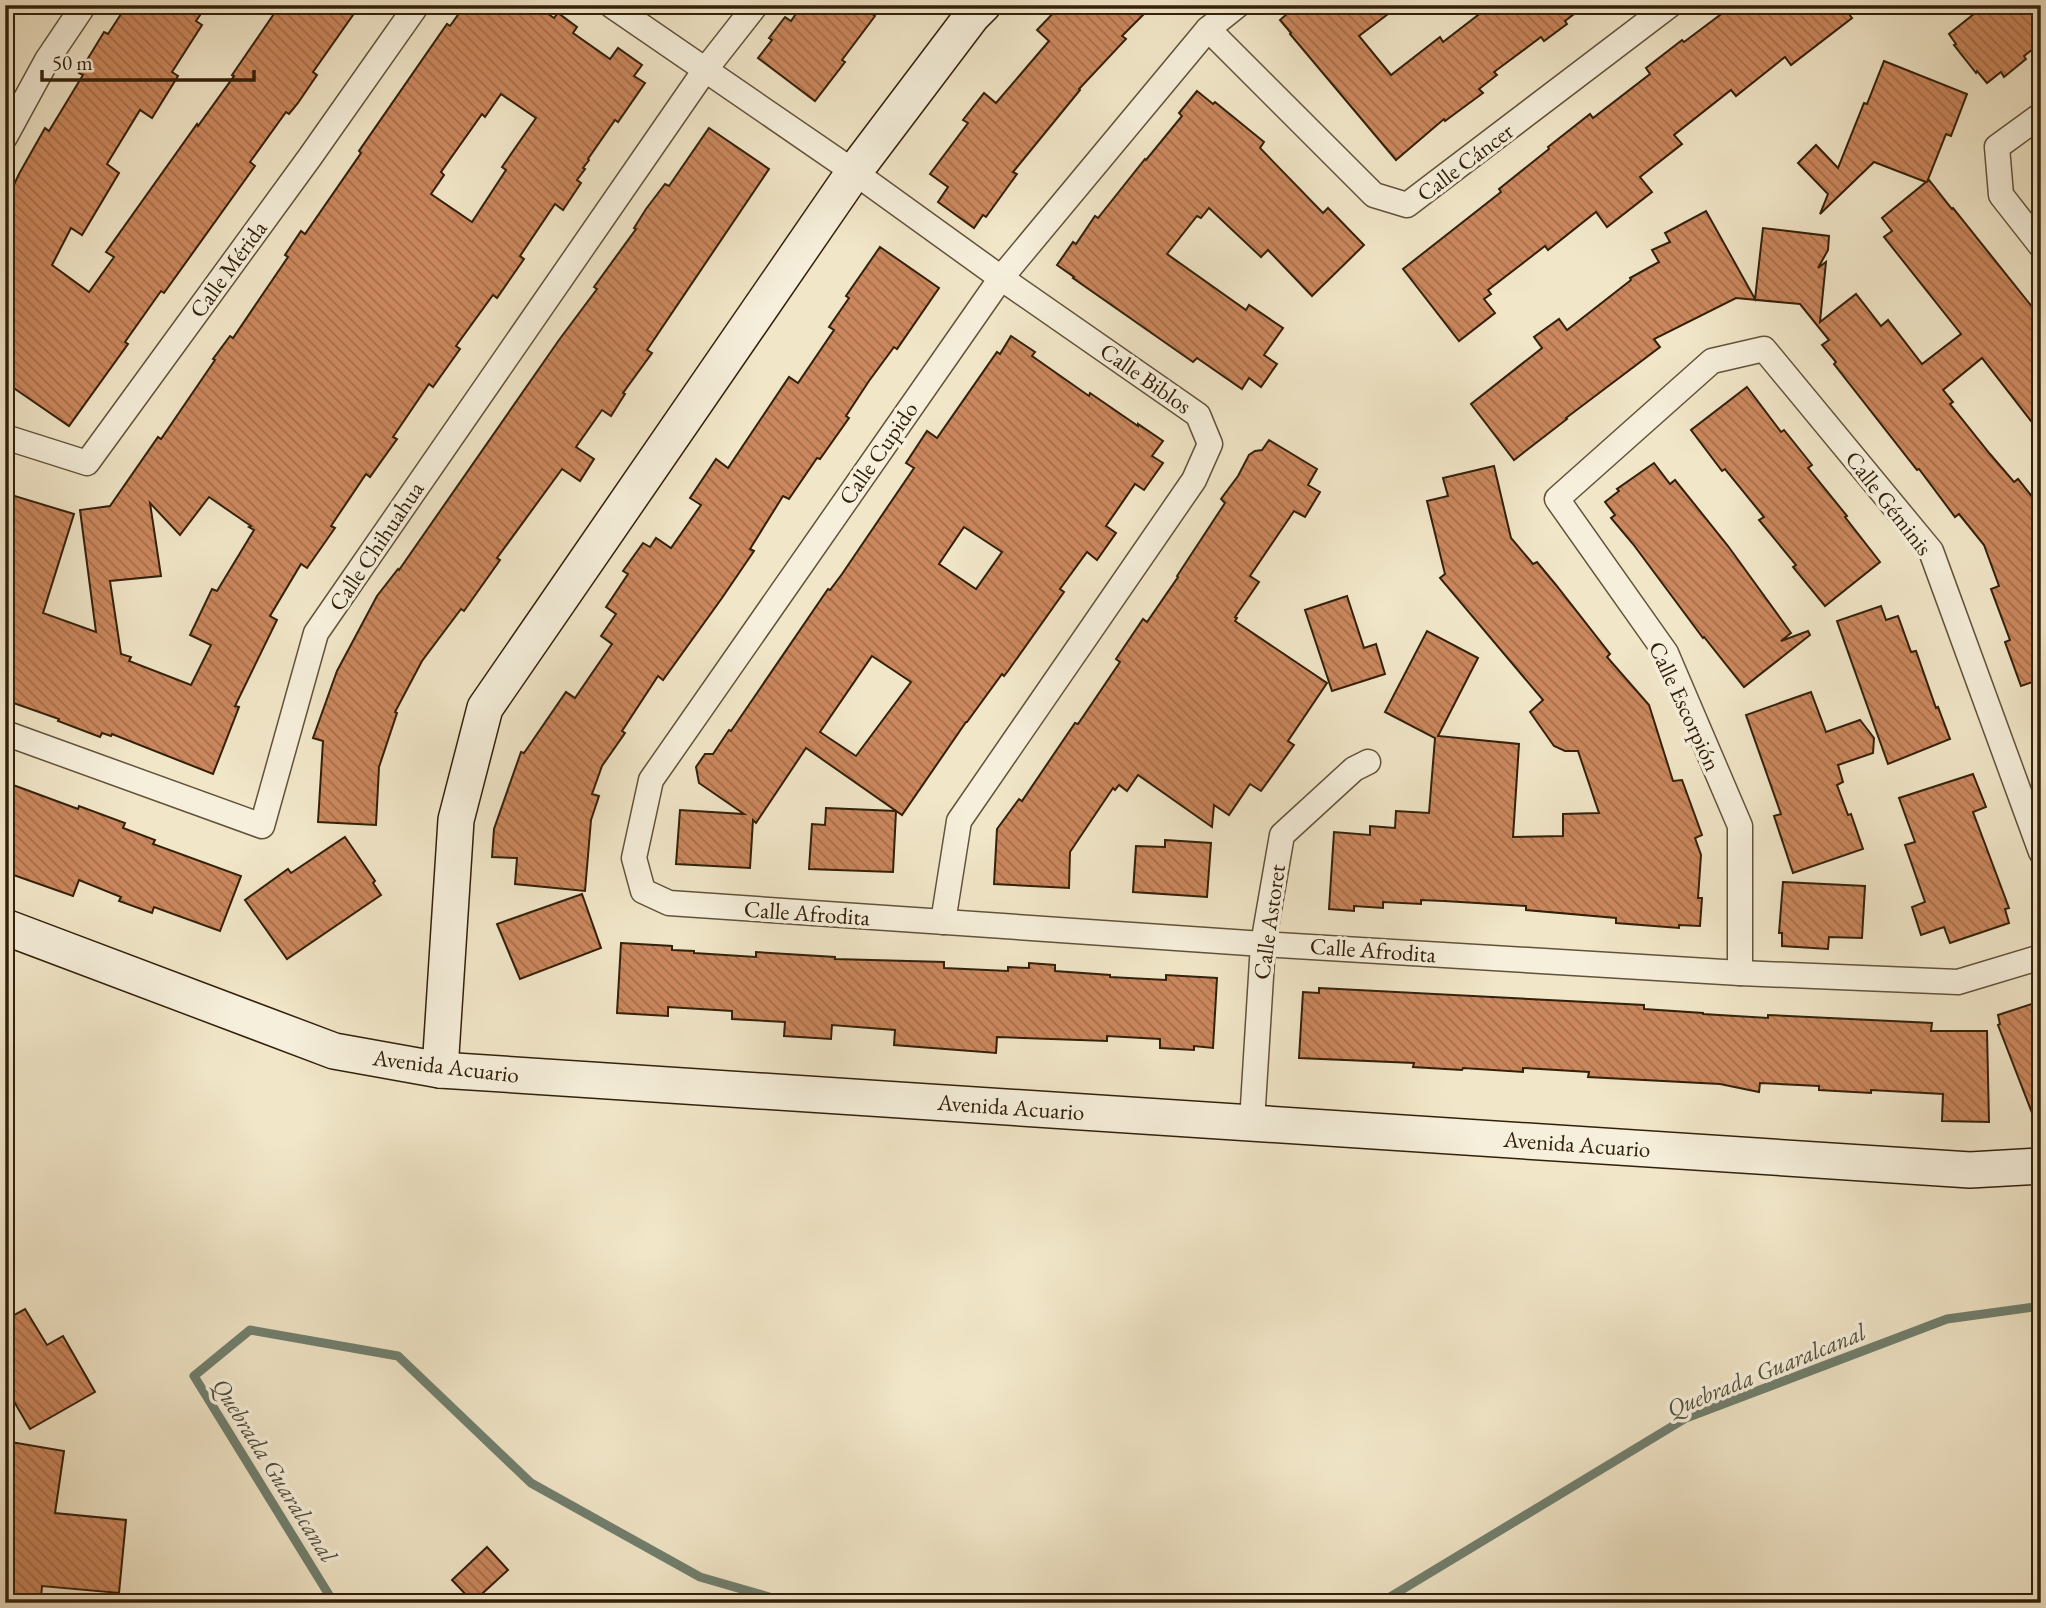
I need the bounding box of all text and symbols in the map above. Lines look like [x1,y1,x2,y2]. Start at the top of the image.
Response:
scale bar [42,38,254,82]
text: 50 m [52,49,93,76]
street label: Calle Cáncer [1411,116,1520,208]
street label: Calle Mérida [183,214,274,324]
street label: Calle Biblos [1094,336,1198,420]
street label: Calle Cupido [832,396,924,510]
street label: Calle Géminis [1839,445,1939,561]
street label: Calle Chihuahua [322,475,431,617]
street label: Calle Escorpión [1642,636,1728,776]
street label: Calle Astoret [1246,862,1292,981]
street label: Calle Afrodita [743,894,872,932]
street label: Calle Afrodita [1309,931,1438,969]
street label: Avenida Acuario [370,1042,521,1090]
street label: Avenida Acuario [936,1087,1085,1127]
street label: Avenida Acuario [1502,1124,1651,1164]
water label: Quebrada Guaralcanal [1662,1316,1871,1424]
water label: Quebrada Guaralcanal [206,1372,345,1569]

